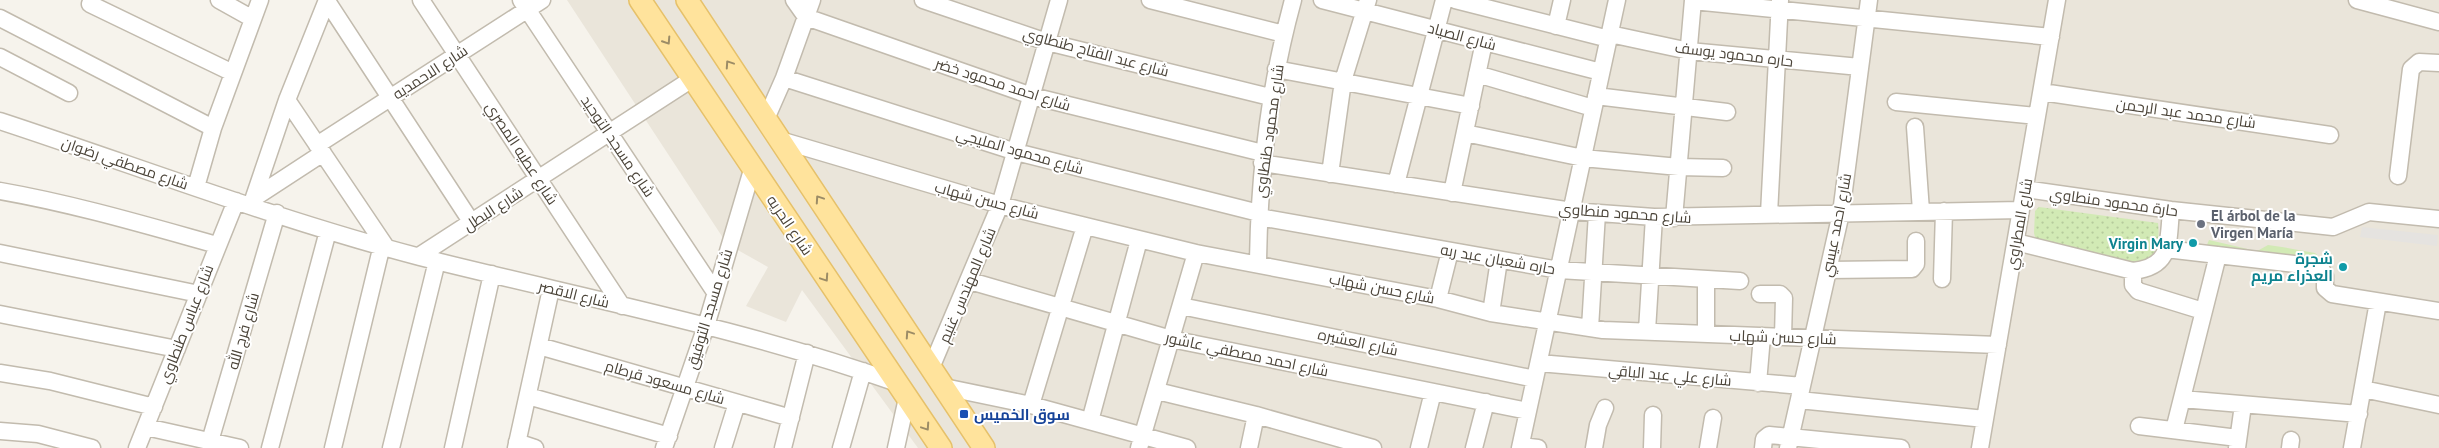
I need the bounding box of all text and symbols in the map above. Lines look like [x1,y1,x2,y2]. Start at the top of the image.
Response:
street label: شارع الصياد [1425,18,1498,56]
street label: شارع عبد الفتاح طنطاوي [1020,23,1171,84]
one-way arrow [661,35,670,44]
street label: حاره محمود يوسف [1674,37,1794,71]
street label: شارع الاحمديه [389,41,472,105]
street label: شارع احمد محمود خضر [931,53,1073,117]
one-way arrow [726,60,735,69]
street label: شارع محمود طنطاوي [1250,63,1291,199]
street label: شارع مسجد التوحيد [575,91,659,202]
street label: شارع محمد عبد الرحمن [2115,94,2257,134]
street label: شارع عطيه المصري [479,98,562,210]
street label: شارع محمود المليجي [953,124,1086,181]
street label: شارع مصطفي رضوان [58,132,191,196]
street label: شارع احمد عيسي [1817,171,1858,279]
street label: شارع حسن شهاب [932,177,1041,225]
street label: شارع المطراوي [2002,177,2039,272]
street label: شارع البطل [460,183,528,237]
street label: حارة محمود منطاوي [2048,184,2179,223]
street label: شارع الحريه [761,191,817,260]
one-way arrow [816,195,825,205]
street label: شارع محمود منطاوي [1558,199,1692,230]
place label: El árbol de la Virgen María [2210,206,2295,242]
marker: El árbol de la Virgen María [2195,218,2207,230]
street label: شارع المهندس غنيم [934,224,1002,346]
place label: Virgin Mary [2108,234,2184,253]
marker: Virgin Mary [2187,237,2199,249]
street label: حاره شعبان عبد ربه [1439,240,1557,279]
street label: شارع مسجد التوفيق [682,247,738,372]
place label: شجرة العذراء مريم [2251,249,2333,286]
marker: شجرة العذراء مريم [2337,261,2349,273]
street label: شارع عباس طنطاوي [155,262,220,387]
street label: شارع حسن شهاب [1327,268,1436,310]
one-way arrow [819,272,829,281]
street label: شارع الاقصر [535,276,612,314]
street label: شارع فرج الله [223,290,265,372]
street label: شارع العشيره [1316,324,1400,362]
street label: شارع حسن شهاب [1729,326,1837,350]
street label: شارع احمد مصطفي عاشور [1162,327,1330,384]
one-way arrow [906,331,915,340]
street label: شارع مسعود قرطام [602,356,727,410]
street label: شارع علي عبد الباقي [1607,360,1732,393]
place label: سوق الخميس [974,405,1070,424]
marker: سوق الخميس [958,408,970,420]
one-way arrow [920,421,930,430]

